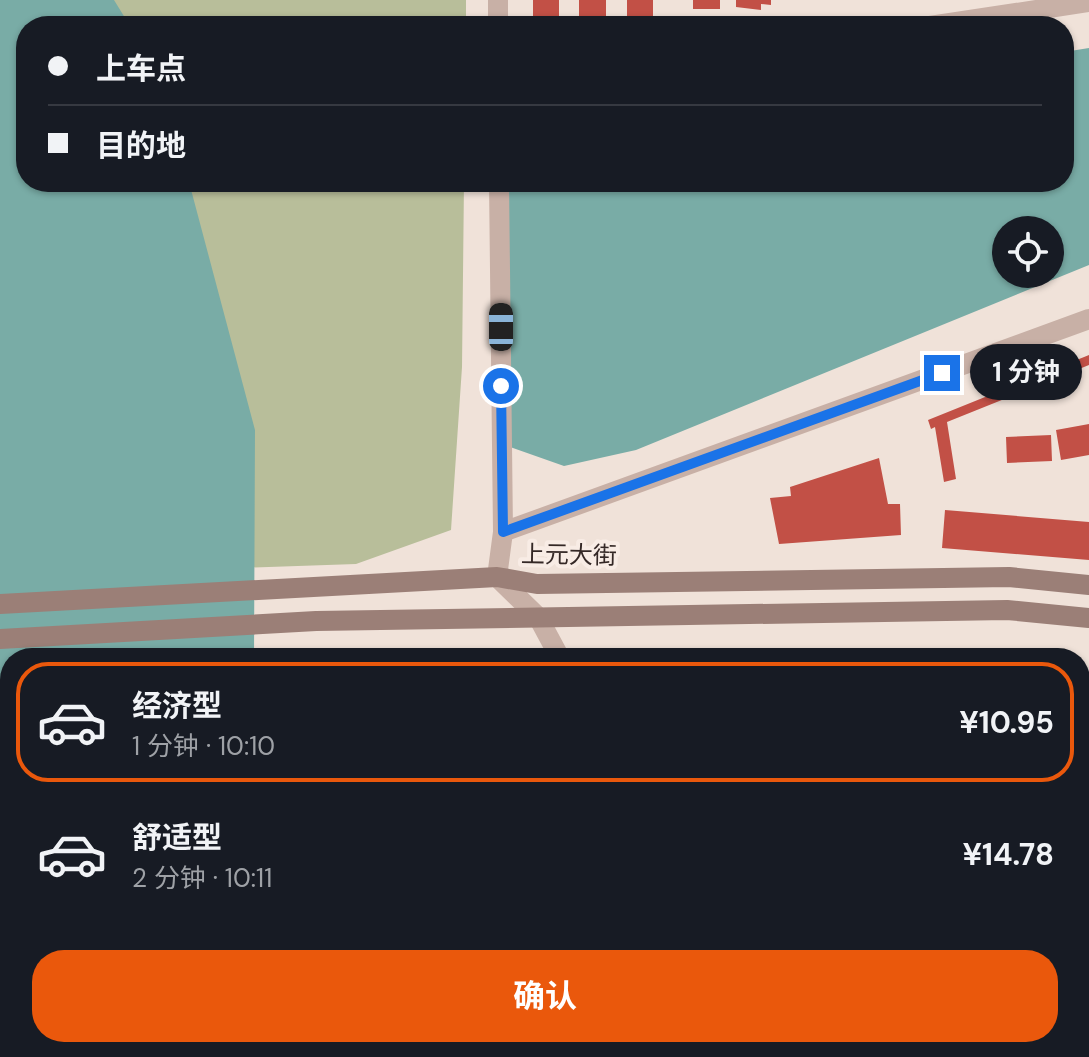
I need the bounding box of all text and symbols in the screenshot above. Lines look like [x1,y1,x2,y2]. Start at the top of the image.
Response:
text: 上车点 [96,49,186,88]
text: 目的地 [96,126,186,165]
map controls [992,216,1064,288]
button: locate [992,216,1064,288]
car [489,303,513,351]
callout: 1 分钟 [970,345,1082,401]
route end [924,355,960,391]
text: 1 分钟 [992,355,1060,389]
route start [483,368,519,404]
street label: 上元大街 [521,538,617,571]
icon: car [36,686,108,758]
text: 经济型 [132,686,222,725]
text: ¥10.95 [959,703,1054,742]
text: 1 分钟 · 10:10 [132,729,275,763]
icon: car [36,818,108,890]
text: 舒适型 [132,818,222,857]
text: ¥14.78 [963,835,1054,874]
text: 2 分钟 · 10:11 [132,861,272,895]
button: 确认 [32,950,1058,1042]

